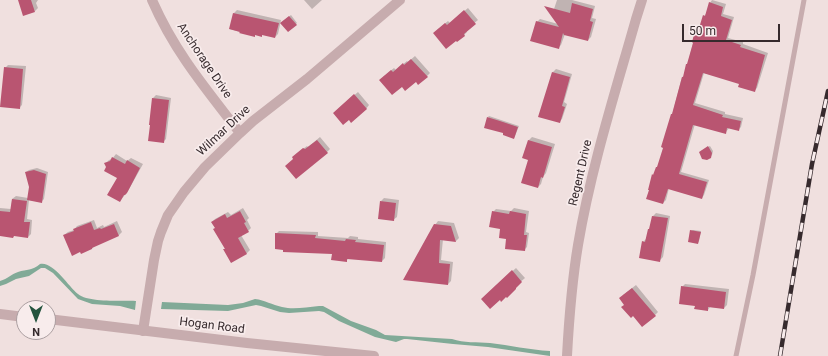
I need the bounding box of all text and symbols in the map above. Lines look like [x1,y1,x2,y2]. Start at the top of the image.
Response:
scale bar [684,16,782,42]
street label: Anchorage Drive [174,21,234,101]
text: 50 m [689,24,716,38]
street label: Wilmar Drive [194,103,254,159]
street label: Regent Drive [566,139,596,207]
north arrow [16,300,56,340]
street label: Hogan Road [178,315,246,337]
text: N [32,325,40,338]

